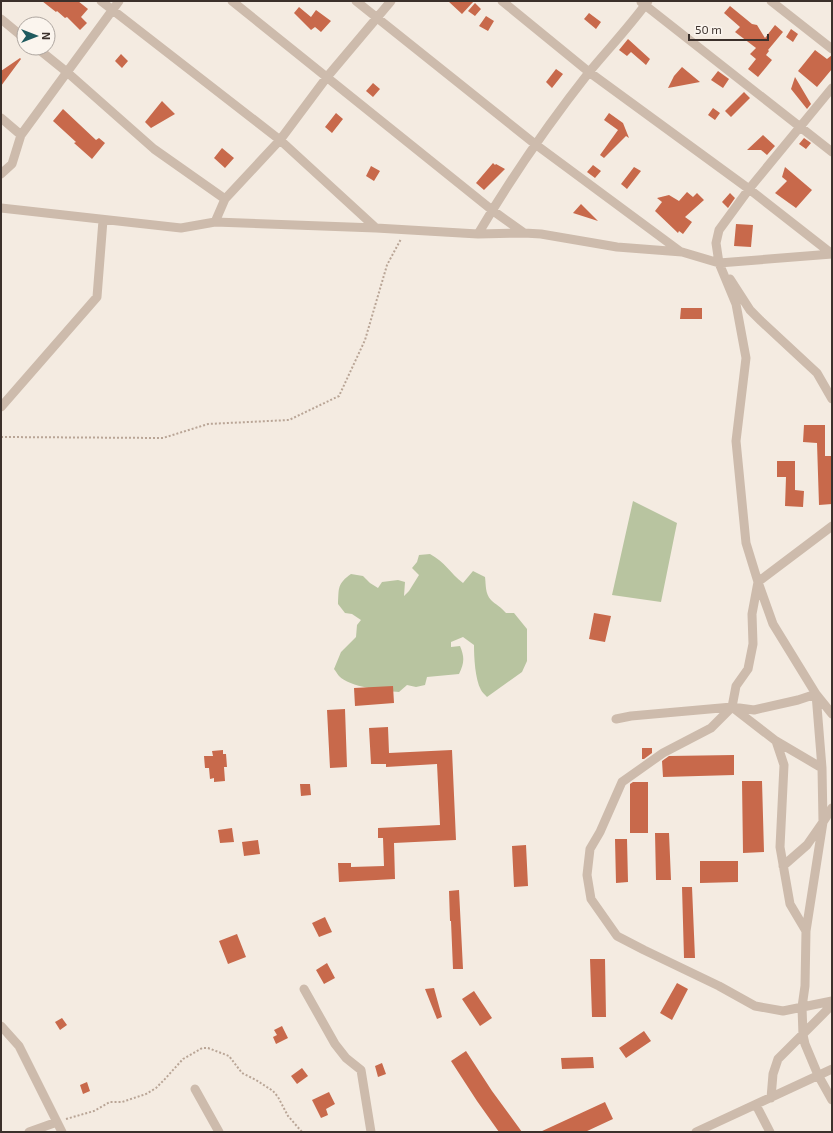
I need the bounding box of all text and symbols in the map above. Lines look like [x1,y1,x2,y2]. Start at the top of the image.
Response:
north arrow [16,16,56,56]
scale bar [689,16,768,42]
text: 50 m [695,22,722,36]
text: N [40,32,53,40]

